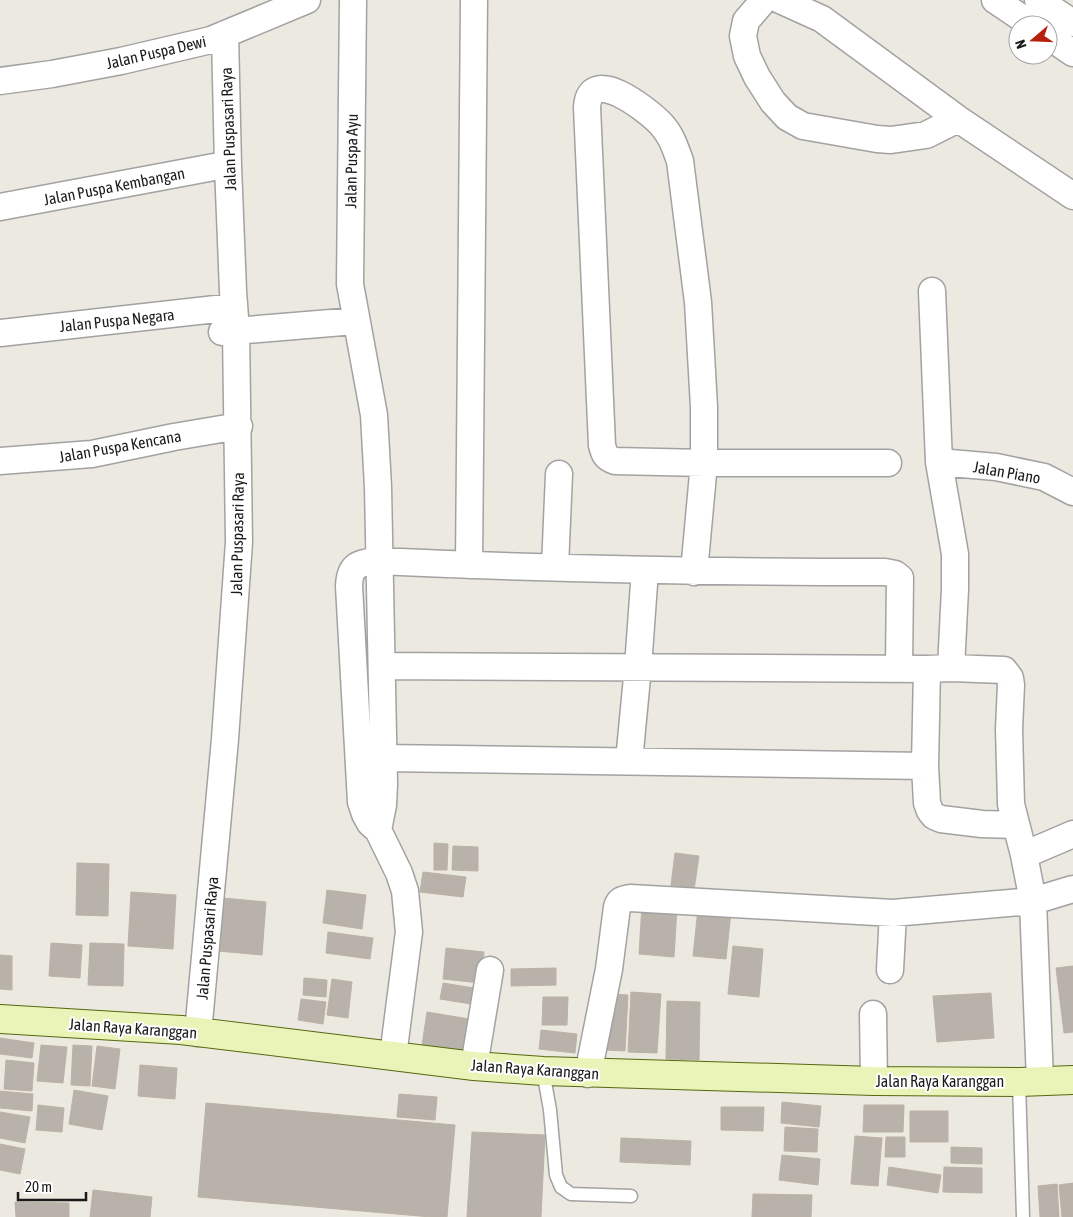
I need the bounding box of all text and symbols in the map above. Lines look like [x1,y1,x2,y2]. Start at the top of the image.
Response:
north arrow [1008,15,1058,65]
street label: Jalan Puspa Dewi [104,32,208,73]
text: N [1012,38,1030,51]
street label: Jalan Puspasari Raya [217,67,240,191]
street label: Jalan Puspa Ayu [341,113,362,209]
street label: Jalan Puspa Kembangan [42,163,186,210]
street label: Jalan Puspa Negara [59,305,175,336]
street label: Jalan Puspa Kencana [58,426,183,467]
street label: Jalan Piano [972,457,1042,487]
street label: Jalan Puspasari Raya [227,472,248,596]
street label: Jalan Puspasari Raya [193,876,222,1000]
street label: Jalan Raya Karanggan [68,1015,198,1042]
street label: Jalan Raya Karanggan [470,1056,600,1083]
street label: Jalan Raya Karanggan [876,1072,1004,1091]
scale bar [18,1170,85,1202]
text: 20 m [25,1178,52,1195]

